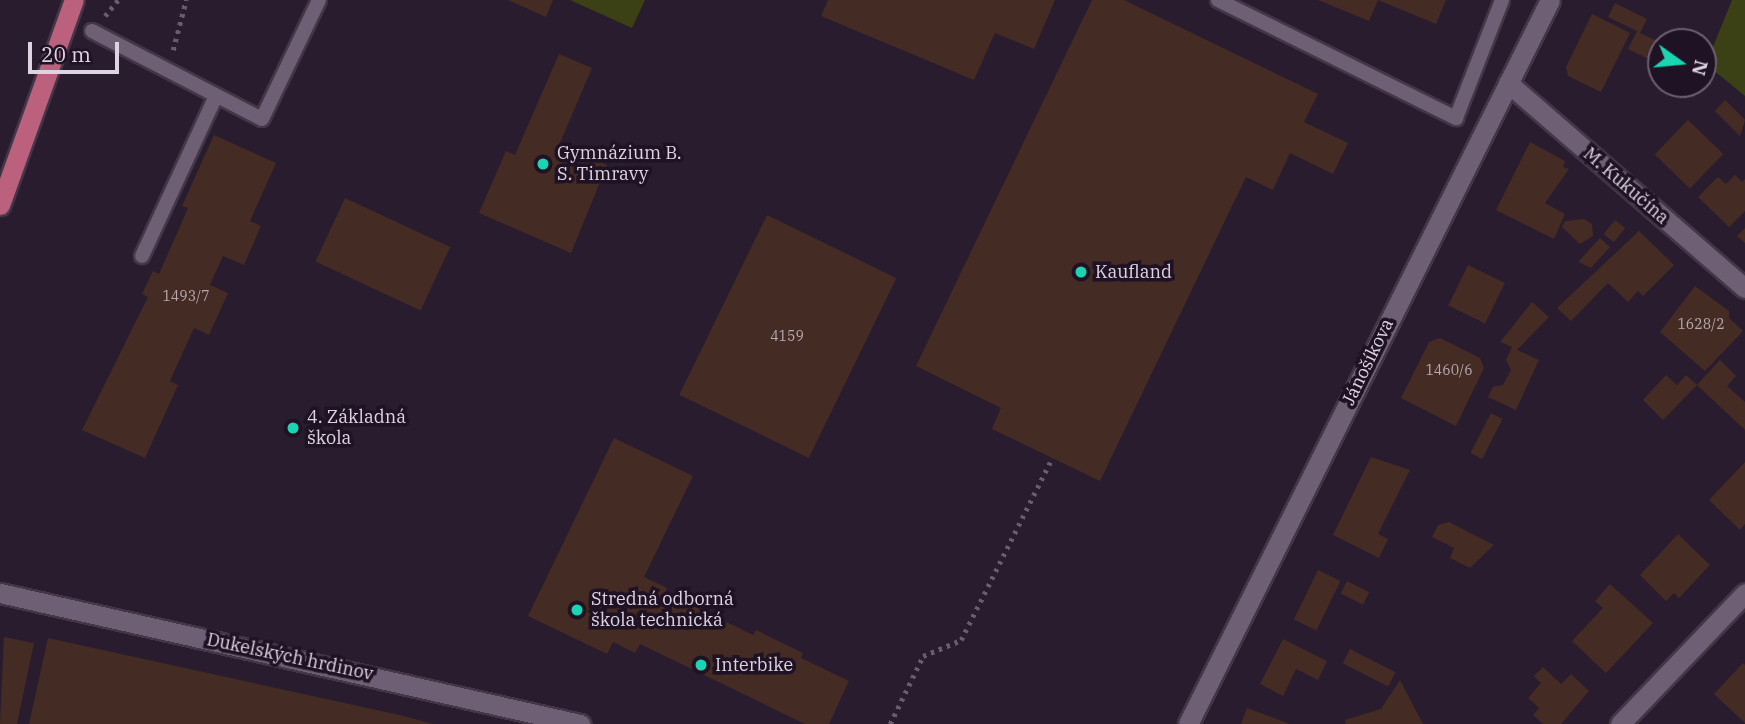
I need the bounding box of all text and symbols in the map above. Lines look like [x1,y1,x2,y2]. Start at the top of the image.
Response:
scale bar [32,28,122,72]
north arrow [1647,28,1717,98]
text: 20 m [41,40,91,68]
text: N [1687,58,1714,78]
place label: Gymnázium B. S. Timravy [557,143,682,186]
street label: M. Kukučína [1579,143,1673,229]
marker: Gymnázium B. S. Timravy [535,156,551,172]
place label: Kaufland [1095,261,1172,283]
marker: Kaufland [1073,264,1089,280]
house number: 1493/7 [162,288,210,304]
street label: Jánošíkova [1338,315,1398,409]
house number: 1628/2 [1677,316,1725,332]
house number: 4159 [770,328,804,344]
house number: 1460/6 [1425,362,1473,378]
place label: 4. Základná škola [307,407,406,450]
marker: 4. Základná škola [285,420,301,436]
place label: Stredná odborná škola technická [591,589,734,632]
marker: Stredná odborná škola technická [569,602,585,618]
street label: Dukelských hrdinov [205,629,375,685]
place label: Interbike [715,654,793,676]
marker: Interbike [693,657,709,673]

